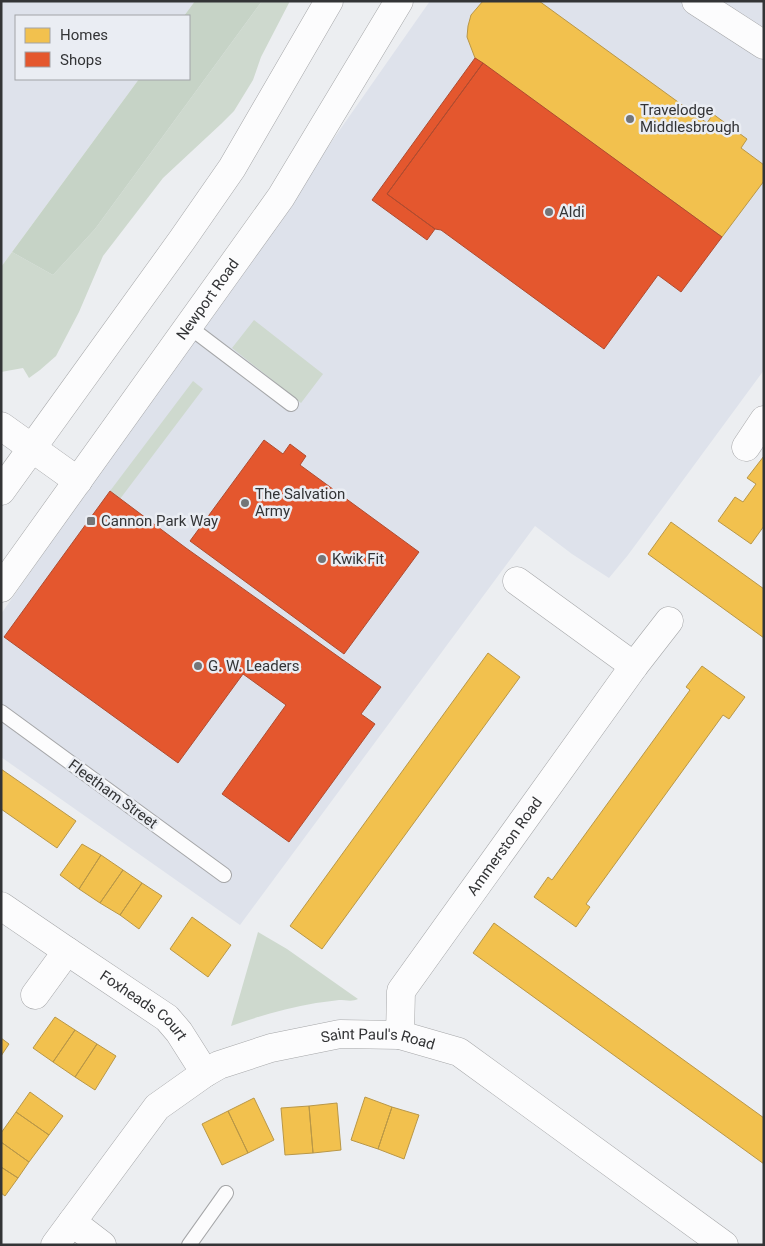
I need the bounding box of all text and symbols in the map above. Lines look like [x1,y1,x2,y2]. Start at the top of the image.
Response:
legend [15,15,190,80]
text: Homes [60,26,108,44]
text: Shops [60,51,102,69]
place label: Travelodge Middlesbrough [640,101,740,136]
marker: Travelodge Middlesbrough [624,113,636,125]
place label: Aldi [559,203,585,221]
marker: Aldi [543,206,555,218]
street label: Newport Road [173,255,243,343]
place label: The Salvation Army [255,485,345,520]
marker: The Salvation Army [239,497,251,509]
place label: Cannon Park Way [101,512,218,530]
marker: Cannon Park Way [85,515,97,527]
place label: Kwik Fit [332,550,384,568]
marker: Kwik Fit [316,553,328,565]
place label: G. W. Leaders [208,657,299,675]
marker: G. W. Leaders [192,660,204,672]
street label: Fleetham Street [65,756,161,832]
street label: Ammerston Road [463,794,546,899]
street label: Foxheads Court [96,967,191,1044]
street label: Saint Paul's Road [319,1025,437,1054]

